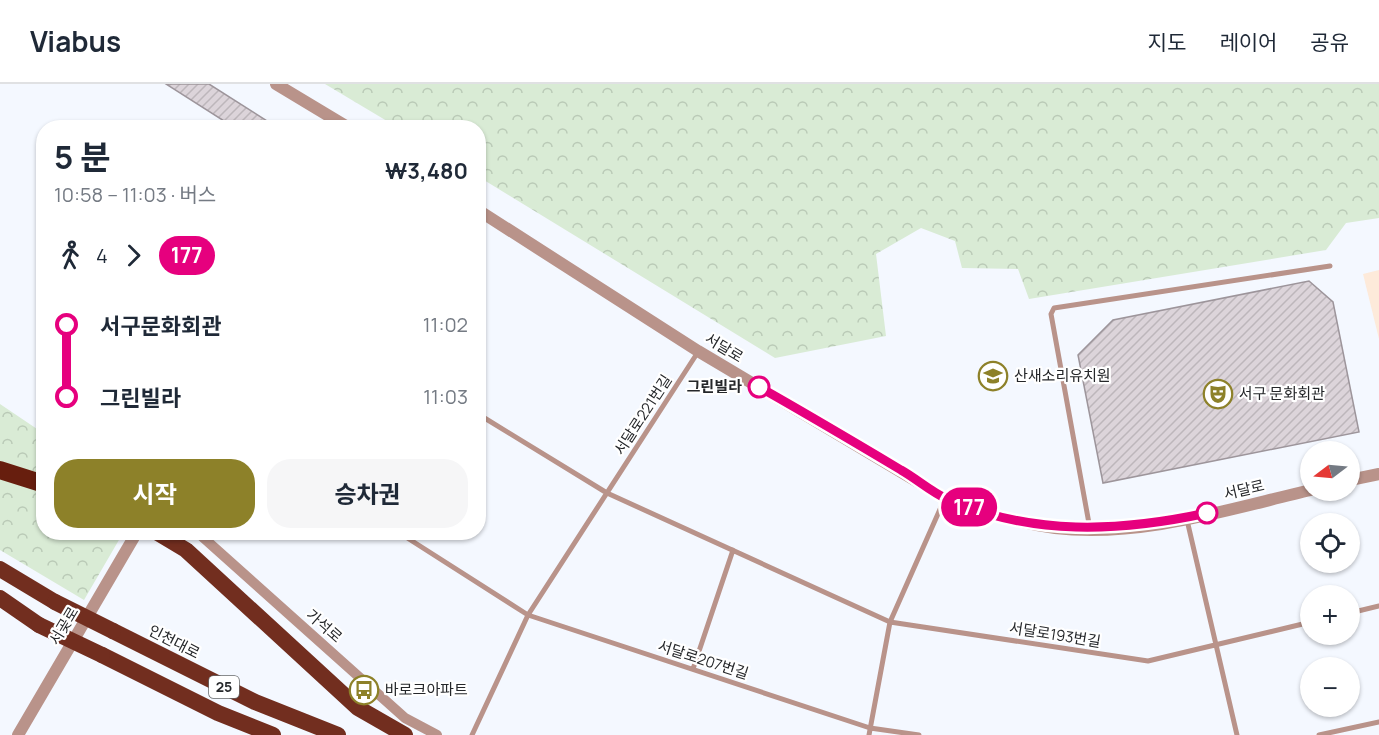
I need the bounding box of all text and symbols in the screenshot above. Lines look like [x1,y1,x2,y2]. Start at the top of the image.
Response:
text: Viabus [30,22,121,60]
text: 지도 [1148,28,1186,56]
text: 레이어 [1219,28,1277,56]
text: 공유 [1310,28,1349,56]
text: 5 분 [54,134,110,179]
text: ₩3,480 [385,156,468,186]
text: 10:58 – 11:03 · 버스 [54,181,216,208]
icon: walk [54,239,87,272]
icon: forward [117,239,150,272]
text: 177 [171,241,203,269]
text: 4 [96,242,108,269]
text: 서구문화회관 [100,311,221,341]
text: 11:02 [423,311,468,338]
street label: 서달로 [701,328,747,367]
school or university icon: 산새소리유치원 [977,360,1009,392]
place label: 산새소리유치원 [1014,365,1111,386]
street label: 서달로221번길 [609,370,676,459]
place label: 그린빌라 [687,376,742,397]
marker: 그린빌라 [748,376,770,398]
theatre icon: 서구 문화회관 [1202,378,1234,410]
text: 그린빌라 [100,383,181,413]
text: 11:03 [423,383,468,410]
place label: 서구 문화회관 [1239,383,1325,404]
north arrow [1300,441,1360,501]
map controls [1300,441,1360,717]
button: 시작 [54,459,255,528]
button: 승차권 [267,459,468,528]
street label: 서달로 [1221,475,1266,504]
line badge: 177 [934,488,1004,526]
text: 177 [953,493,985,521]
unlabelled marker [1196,502,1218,524]
button: locate [1300,513,1360,573]
button: + [1300,585,1360,645]
street label: 서곶로 [44,603,83,649]
street label: 가석로 [302,604,347,647]
street label: 서달로193번길 [1008,617,1102,652]
street label: 인천대로 [145,620,204,663]
street label: 서달로207번길 [655,635,751,684]
button: − [1300,657,1360,717]
bus stop icon: 바로크아파트 [348,674,380,706]
road number: 25 [209,676,239,698]
place label: 바로크아파트 [385,679,468,700]

